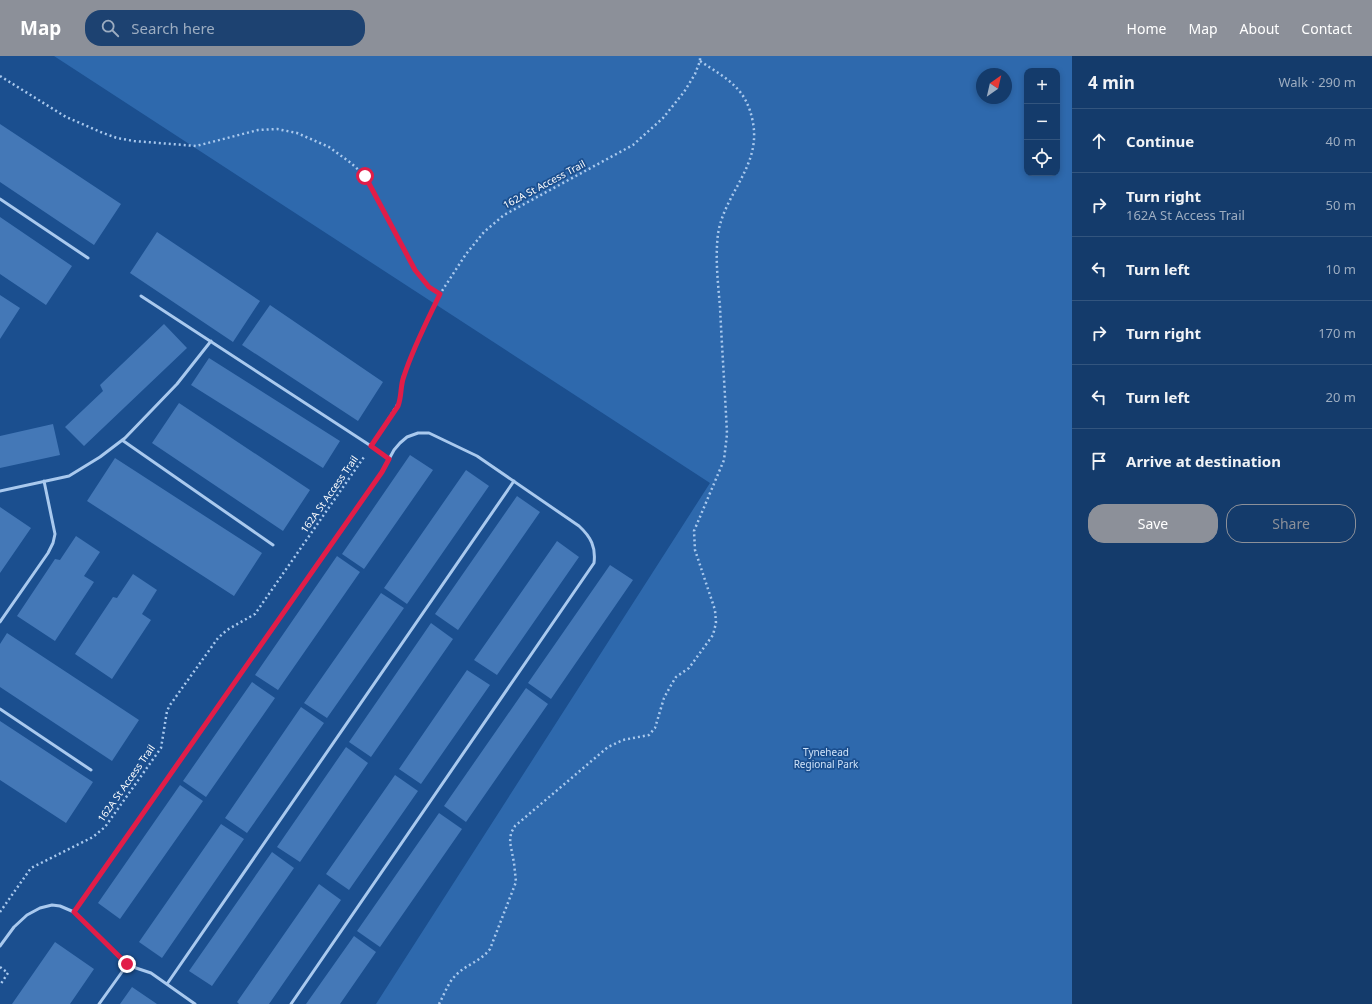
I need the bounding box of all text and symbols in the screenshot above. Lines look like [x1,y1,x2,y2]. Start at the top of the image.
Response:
search box [85,10,365,46]
text: Map [20,15,61,41]
icon: search [99,17,121,39]
text: Search here [131,18,215,38]
text: Home [1127,19,1166,38]
text: Map [1188,19,1218,38]
text: About [1240,19,1279,38]
text: Contact [1301,19,1352,38]
north arrow [976,68,1012,104]
map controls [1024,68,1060,176]
button: + [1024,68,1060,104]
text: 4 min [1088,71,1135,94]
text: Walk · 290 m [1278,73,1356,91]
button: − [1024,104,1060,140]
icon: ahead [1088,130,1110,152]
text: Continue [1126,131,1194,151]
text: 40 m [1326,132,1356,150]
button: locate [1024,140,1060,176]
street label: 162A St Access Trail [500,156,588,212]
route start [356,167,374,185]
text: Turn right [1126,186,1201,206]
icon: right [1088,194,1110,216]
text: 50 m [1326,196,1356,214]
text: 162A St Access Trail [1126,206,1245,224]
icon: left [1088,258,1110,280]
text: Turn left [1126,259,1190,279]
text: 10 m [1326,260,1356,278]
icon: right [1088,322,1110,344]
text: Turn right [1126,323,1201,343]
text: 170 m [1318,324,1356,342]
icon: left [1088,386,1110,408]
text: Turn left [1126,387,1190,407]
text: 20 m [1326,388,1356,406]
icon: arrive [1088,450,1110,472]
text: Arrive at destination [1126,451,1281,471]
street label: 162A St Access Trail [297,453,361,535]
button: Save [1088,504,1218,543]
button: Share [1226,504,1356,543]
street label: 162A St Access Trail [94,742,158,824]
park label: Tynehead Regional Park [794,745,859,771]
route end [118,955,136,973]

